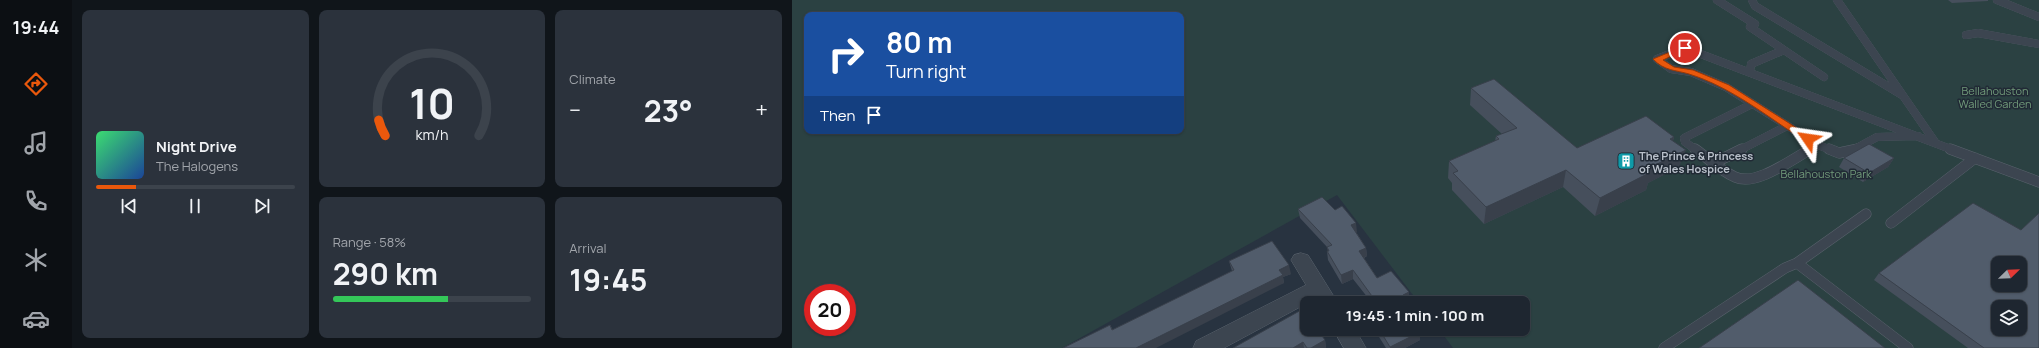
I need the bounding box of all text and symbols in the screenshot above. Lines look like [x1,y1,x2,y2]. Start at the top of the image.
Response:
text: 19:44 [13,15,59,39]
text: 80 m [886,23,952,61]
icon: right [820,28,872,80]
pin [1668,31,1702,65]
icon: arrive [1674,37,1696,59]
text: Turn right [886,59,967,83]
icon: directions [22,70,50,98]
text: Climate [569,70,616,88]
text: 10 [409,75,455,131]
park label: Bellahouston Walled Garden [1958,83,2032,111]
text: 23° [644,90,693,131]
text: − [569,95,581,125]
text: + [755,95,768,125]
icon: arrive [863,104,885,126]
text: Then [820,105,855,126]
position arrow [1787,118,1829,160]
text: km/h [415,125,449,144]
icon: music [22,129,50,157]
text: Night Drive [156,136,237,157]
place label: The Prince & Princess of Wales Hospice [1639,148,1753,176]
building icon: The Prince & Princess of Wales Hospice [1616,151,1636,171]
text: The Halogens [156,157,238,175]
park label: Bellahouston Park [1780,166,1872,181]
icon: phone [22,187,50,215]
icon: previous [118,195,140,217]
icon: pause [184,195,206,217]
icon: next [251,195,273,217]
text: Range · 58% [333,233,406,251]
text: Arrival [569,239,606,257]
icon: climate [22,246,50,274]
text: 290 km [333,253,438,294]
north arrow [1991,256,2027,292]
map controls [1991,256,2027,336]
text: 19:45 [569,259,647,300]
speed limit sign: 20 [804,284,856,336]
button: layers [1991,300,2027,336]
icon: car [22,305,50,333]
text: 19:45 · 1 min · 100 m [1346,305,1484,326]

